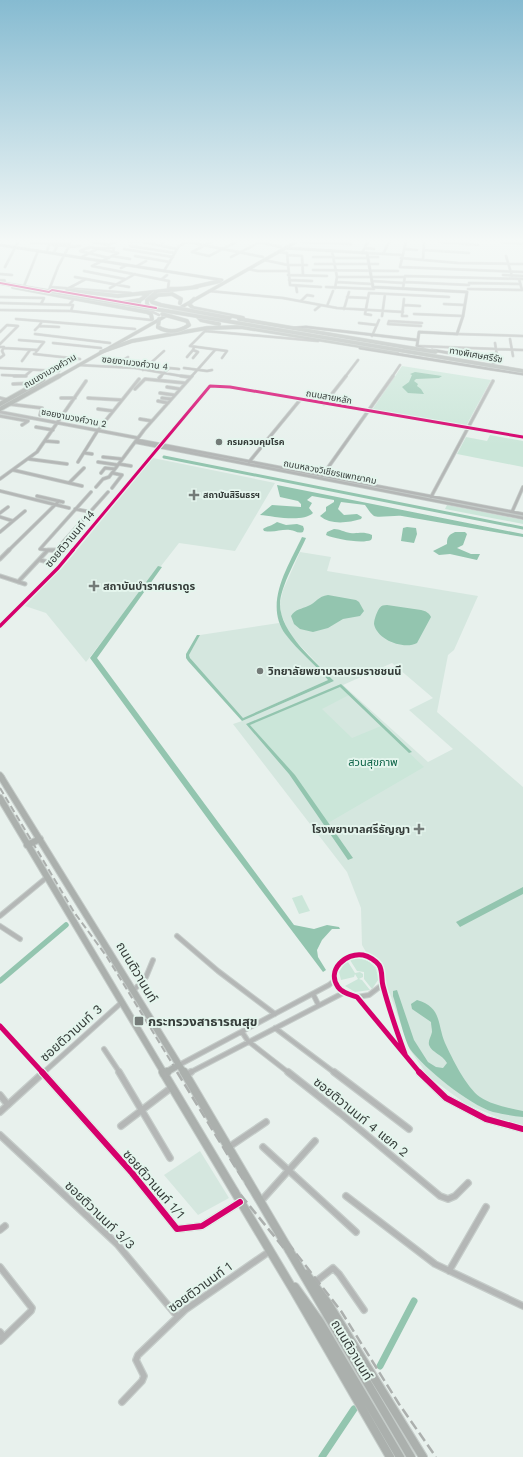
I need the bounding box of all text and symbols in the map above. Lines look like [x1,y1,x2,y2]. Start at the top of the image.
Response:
street label: ทางพิเศษศรีรัช [449,345,503,365]
street label: ถนนงามวงศ์วาน [22,352,78,390]
street label: ซอยงามวงศ์วาน 4 [101,354,169,372]
street label: ถนนสายหลัก [305,388,353,406]
street label: ซอยงามวงศ์วาน 2 [40,407,108,429]
marker: กรมควบคุมโรค [214,437,224,447]
place label: กรมควบคุมโรค [227,437,285,447]
street label: ถนนหลวงวิเชียรแพทยาคม [283,458,377,486]
marker: สถาบันสิรินธรฯ [188,489,200,501]
place label: สถาบันสิรินธรฯ [203,490,260,500]
street label: ซอยติวานนท์ 14 [42,508,98,570]
marker: สถาบันบำราศนราดูร [88,580,100,592]
place label: สถาบันบำราศนราดูร [103,580,195,593]
place label: วิทยาลัยพยาบาลบรมราชชนนี [268,665,401,678]
marker: วิทยาลัยพยาบาลบรมราชชนนี [255,666,265,676]
park label: สวนสุขภาพ [348,756,398,769]
place label: โรงพยาบาลศรีธัญญา [312,823,410,836]
marker: โรงพยาบาลศรีธัญญา [413,823,425,835]
street label: ถนนติวานนท์ [113,939,161,1005]
street label: ซอยติวานนท์ 3 [37,1001,105,1065]
place label: กระทรวงสาธารณสุข [148,1014,258,1029]
marker: กระทรวงสาธารณสุข [133,1015,145,1027]
street label: ซอยติวานนท์ 4 แยก 2 [311,1074,411,1160]
street label: ซอยติวานนท์ 1/1 [120,1147,188,1221]
street label: ซอยติวานนท์ 3/3 [62,1178,138,1252]
street label: ซอยติวานนท์ 1 [165,1259,235,1315]
street label: ถนนติวานนท์ [328,1317,376,1383]

